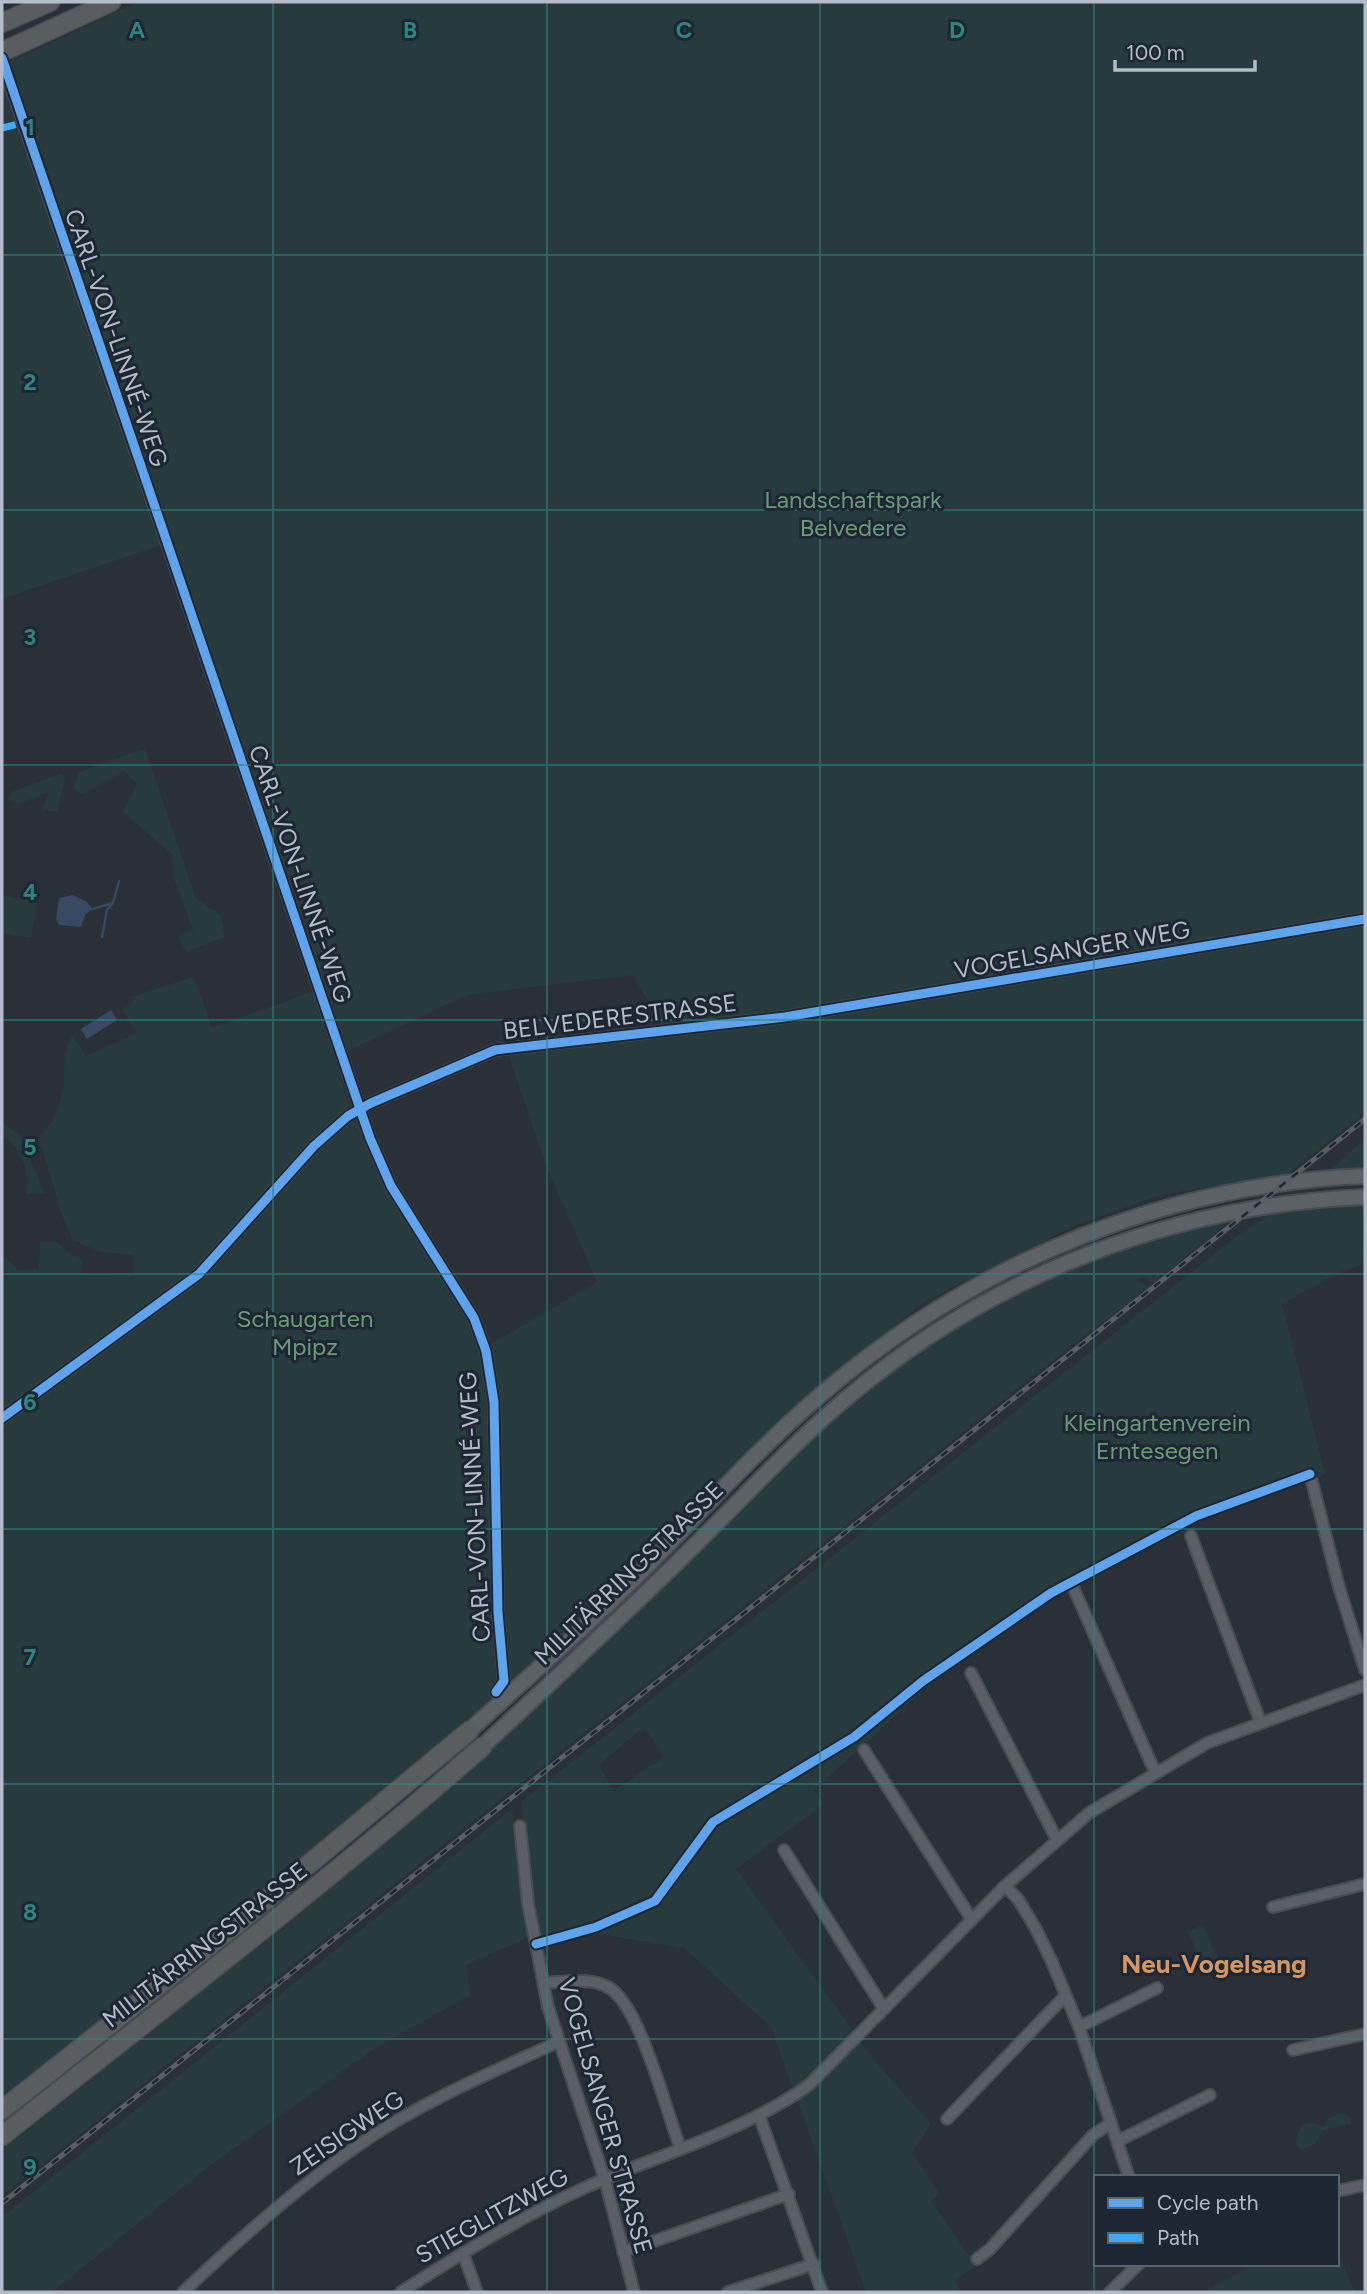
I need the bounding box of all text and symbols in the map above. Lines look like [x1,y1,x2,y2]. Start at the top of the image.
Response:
text: A [129,16,146,44]
text: B [403,16,417,44]
text: C [676,16,693,44]
text: D [949,16,965,44]
scale bar [1115,28,1255,72]
text: 100 m [1126,40,1185,65]
text: 1 [25,113,35,141]
street label: CARL-VON-LINNÉ-WEG [59,205,174,471]
text: 2 [23,368,37,396]
park label: Landschaftspark Belvedere [764,485,942,542]
text: 3 [24,623,36,651]
street label: CARL-VON-LINNÉ-WEG [243,741,358,1007]
text: 4 [23,878,37,906]
street label: VOGELSANGER WEG [952,915,1192,985]
street label: BELVEDERESTRASSE [501,988,738,1045]
text: 5 [23,1133,37,1161]
park label: Schaugarten Mpipz [237,1304,373,1361]
street label: CARL-VON-LINNÉ-WEG [453,1371,496,1643]
text: 6 [23,1388,37,1416]
park label: Kleingartenverein Erntesegen [1063,1408,1251,1465]
street label: MILITÄRRINGSTRASSE [528,1475,729,1670]
text: 7 [24,1643,37,1671]
street label: MILITÄRRINGSTRASSE [97,1856,313,2033]
text: 8 [23,1898,37,1926]
district label: Neu-Vogelsang [1121,1948,1307,1980]
street label: VOGELSANGER STRASSE [552,1974,659,2257]
street label: ZEISIGWEG [284,2084,409,2181]
text: 9 [23,2153,37,2181]
street label: STIEGLITZWEG [410,2162,573,2269]
legend [1094,2175,1339,2266]
text: Cycle path [1157,2190,1258,2215]
text: Path [1157,2225,1199,2250]

